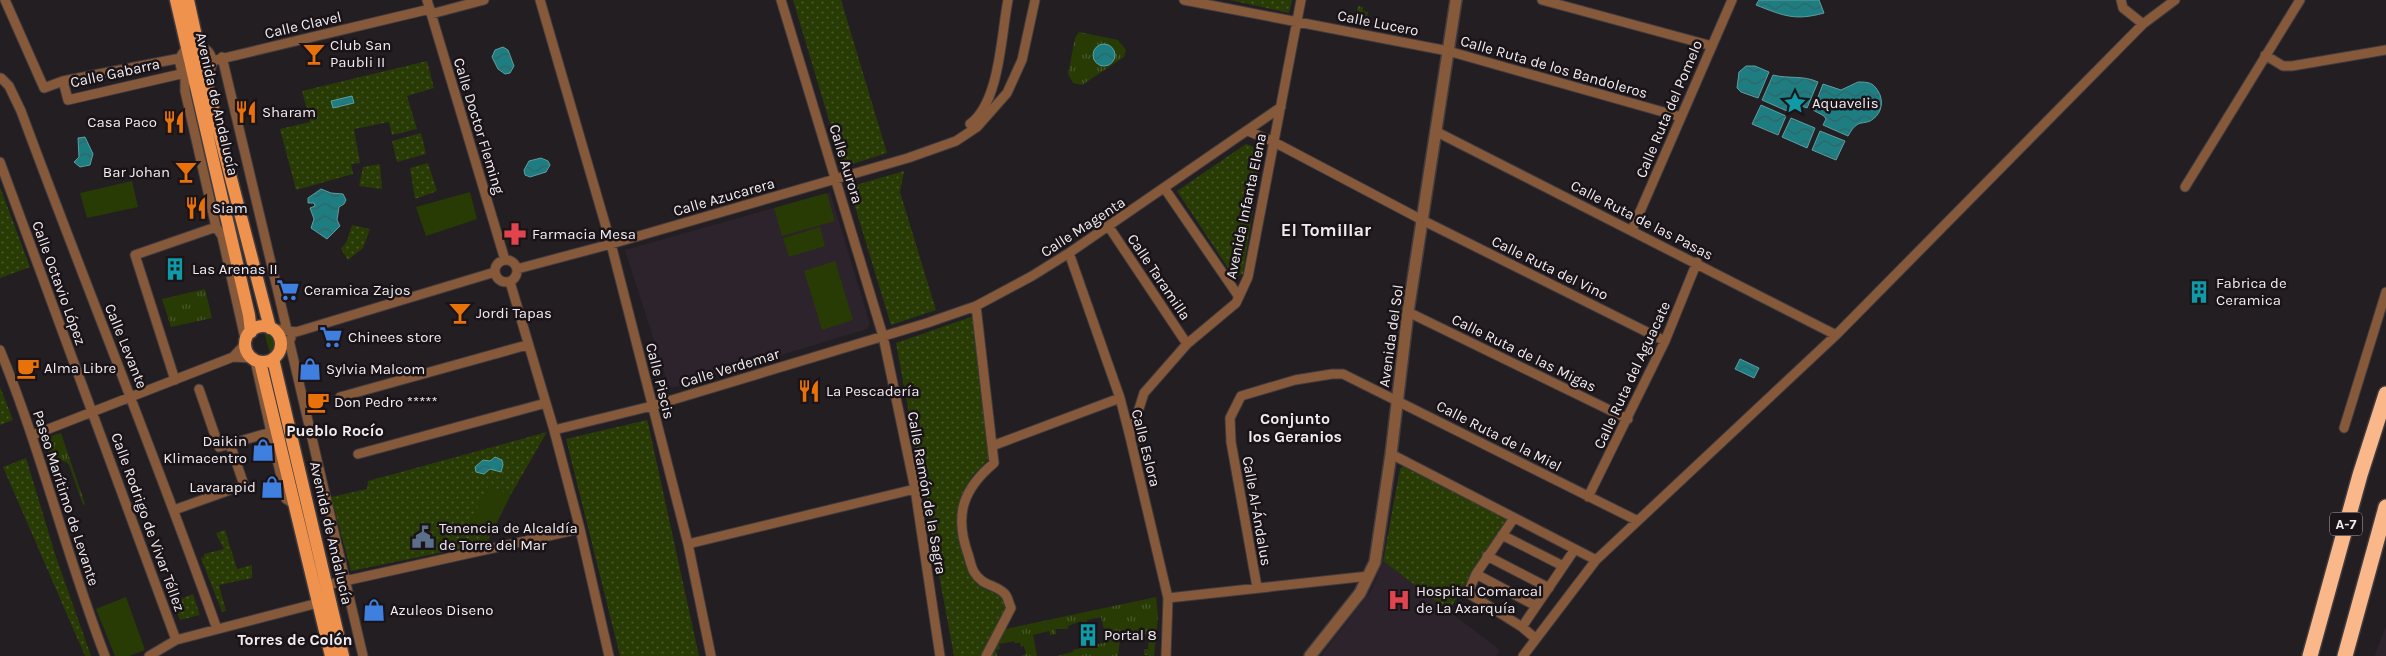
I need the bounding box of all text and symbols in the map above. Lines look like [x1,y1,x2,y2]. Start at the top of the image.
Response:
street label: Calle Lucero [1336,6,1420,40]
street label: Calle Clavel [263,7,343,43]
street label: Avenida de Andalucía [192,31,242,177]
street label: Calle Ruta de los Bandoleros [1458,32,1650,102]
place label: Club San Paubli II [330,36,391,71]
street label: Calle Ruta del Pomelo [1632,37,1706,181]
bar icon: Club San Paubli II [301,41,327,67]
street label: Calle Gabarra [68,55,162,91]
street label: Calle Doctor Fleming [450,56,508,197]
place icon: Aquavelis [1782,90,1808,116]
place label: Aquavelis [1812,94,1879,112]
restaurant icon: Sharam [233,99,259,125]
place label: Sharam [262,103,316,121]
restaurant icon: Casa Paco [161,109,187,135]
place label: Casa Paco [87,113,157,131]
street label: Calle Aurora [825,122,867,206]
street label: Avenida Infanta Elena [1222,131,1270,281]
bar icon: Bar Johan [173,159,199,185]
place label: Bar Johan [103,163,170,181]
street label: Calle Azucarera [671,174,777,220]
street label: Calle Ruta de las Pasas [1568,176,1716,264]
street label: Calle Magenta [1037,193,1129,261]
restaurant icon: Siam [183,195,209,221]
place label: Siam [212,199,248,217]
street label: Calle Octavio López [28,218,90,348]
district label: El Tomillar [1281,219,1371,241]
pharmacy icon: Farmacia Mesa [502,221,528,247]
place label: Farmacia Mesa [532,225,636,243]
street label: Calle Taramilla [1123,230,1195,324]
street label: Calle Ruta del Vino [1489,232,1611,304]
building icon: Las Arenas II [162,256,188,282]
place label: Las Arenas II [192,260,278,278]
place label: Fabrica de Ceramica [2216,274,2287,309]
supermarket icon: Ceramica Zajos [275,277,301,303]
building icon: Fabrica de Ceramica [2186,279,2212,305]
place label: Ceramica Zajos [304,281,411,299]
street label: Avenida del Sol [1375,283,1407,389]
street label: Calle Ruta del Aguacate [1590,298,1674,452]
bar icon: Jordi Tapas [447,300,473,326]
street label: Calle Levante [101,301,151,391]
place label: Jordi Tapas [476,304,552,322]
street label: Calle Ruta de las Migas [1449,310,1599,396]
supermarket icon: Chinees store [318,324,344,350]
place label: Chinees store [348,328,441,346]
street label: Calle Piscis [642,341,678,421]
street label: Calle Verdemar [678,344,782,392]
cafe icon: Alma Libre [15,355,41,381]
shop icon: Sylvia Malcom [297,356,323,382]
place label: Alma Libre [44,359,116,377]
place label: Sylvia Malcom [326,360,425,378]
restaurant icon: La Pescadería [796,378,822,404]
place label: La Pescadería [826,382,919,400]
cafe icon: Don Pedro ***** [305,389,331,415]
place label: Don Pedro ***** [334,393,438,411]
street label: Calle Ruta de la Miel [1433,397,1565,475]
street label: Calle Eslora [1128,407,1164,489]
street label: Paseo Marítimo de Levante [29,408,103,588]
district label: Conjunto los Geranios [1248,409,1342,446]
street label: Calle Ramón de la Sagra [904,410,950,576]
district label: Pueblo Rocío [286,421,384,440]
street label: Calle Rodrigo de Vivar Téllez [107,430,189,614]
place label: Daikin Klimacentro [163,432,247,467]
shop icon: Daikin Klimacentro [250,437,276,463]
street label: Calle Al-Ándalus [1238,455,1276,567]
street label: Avenida de Andalucía [306,460,356,606]
shop icon: Lavarapid [259,474,285,500]
place label: Lavarapid [189,478,256,496]
road number: A-7 [2330,512,2362,536]
place label: Tenencia de Alcaldía de Torre del Mar [439,519,578,554]
public building icon: Tenencia de Alcaldía de Torre del Mar [410,524,436,550]
place label: Hospital Comarcal de La Axarquía [1416,582,1542,617]
hospital icon: Hospital Comarcal de La Axarquía [1386,587,1412,613]
shop icon: Azuleos Diseno [361,597,387,623]
place label: Azuleos Diseno [390,601,494,619]
building icon: Portal 8 [1075,622,1101,648]
place label: Portal 8 [1104,626,1157,644]
district label: Torres de Colón [237,630,353,649]

